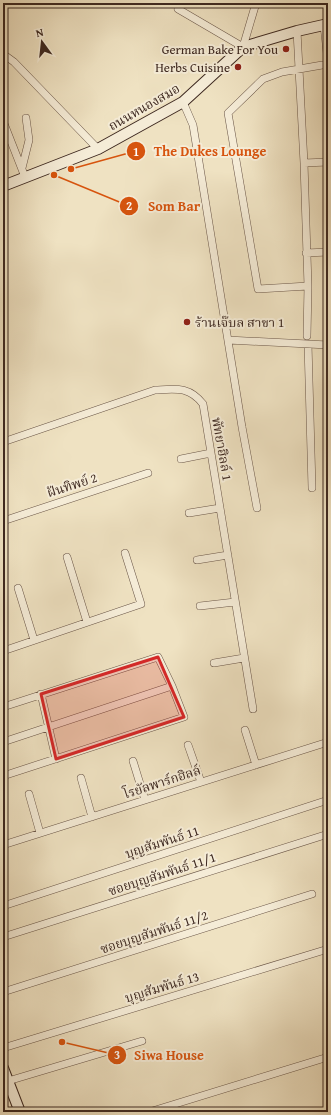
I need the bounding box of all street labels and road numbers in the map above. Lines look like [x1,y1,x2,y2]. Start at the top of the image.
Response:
street label: ถนนหนองสมอ [105,79,183,135]
street label: พัทยาฮิลล์ 1 [207,416,237,482]
street label: ฝันทิพย์ 2 [44,468,100,502]
street label: โรยัลพาร์กฮิลล์ [120,761,203,804]
street label: บุญสัมพันธ์ 11 [123,821,201,863]
street label: ซอยบุญสัมพันธ์ 11/1 [106,848,218,900]
street label: ซอยบุญสัมพันธ์ 11/2 [98,906,210,958]
street label: บุญสัมพันธ์ 13 [123,967,201,1007]

